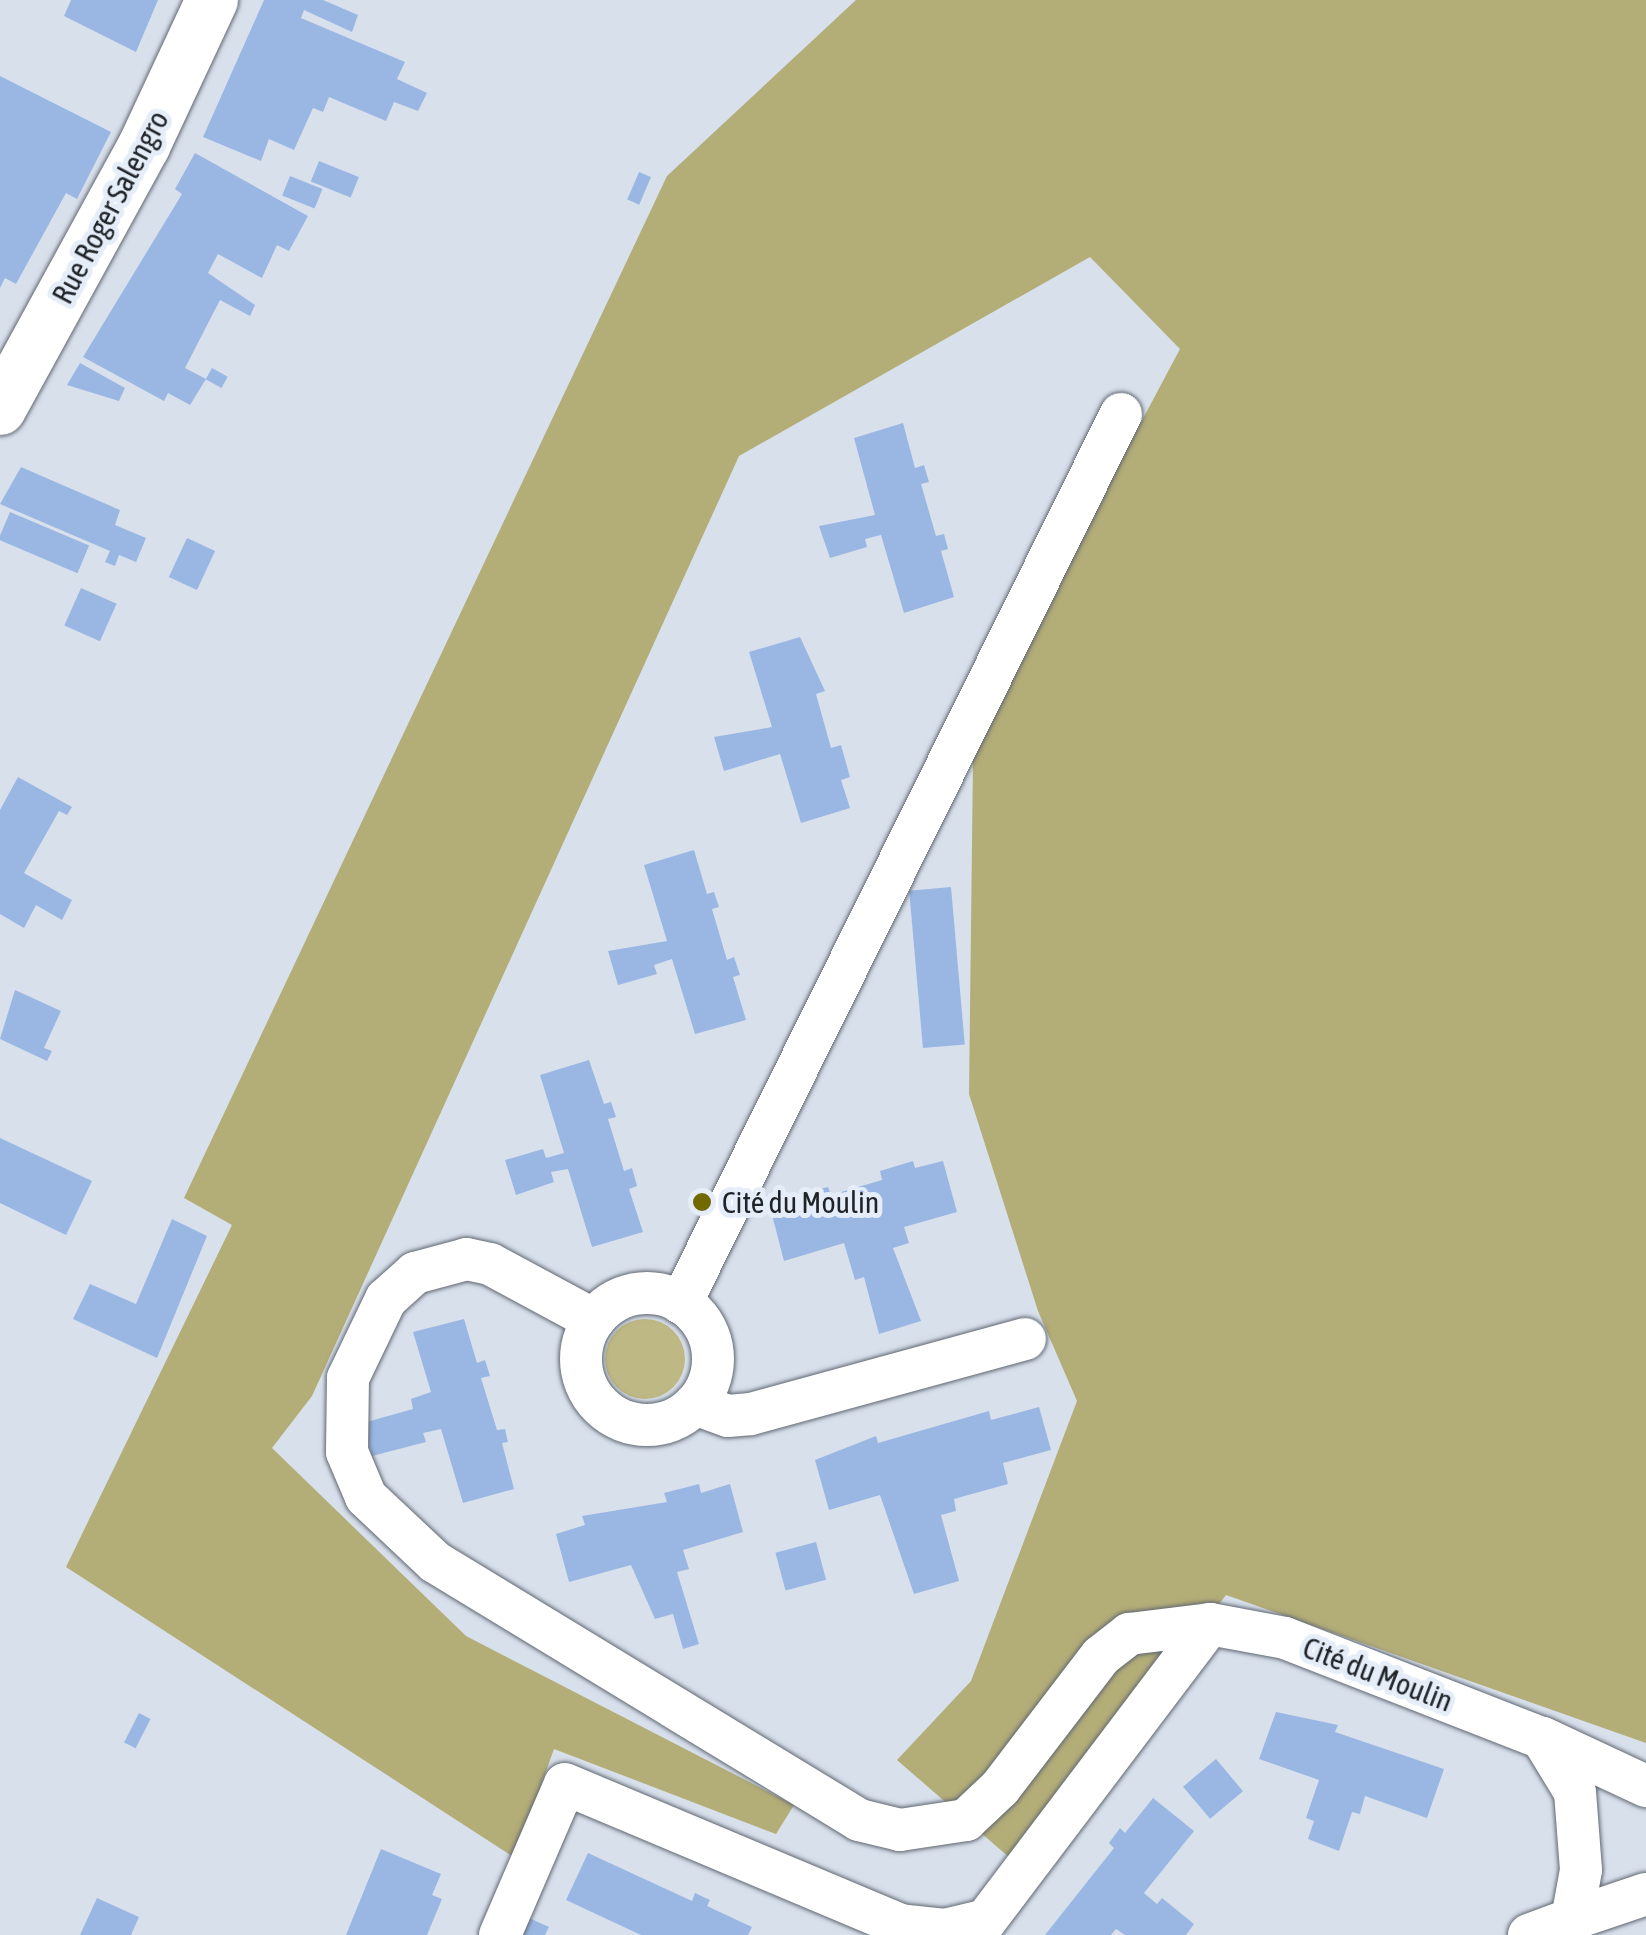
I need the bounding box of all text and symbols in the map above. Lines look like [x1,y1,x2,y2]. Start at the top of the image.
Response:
street label: Rue Roger Salengro [44,104,176,310]
place label: Cité du Moulin [722,1184,879,1220]
marker: Cité du Moulin [691,1191,713,1213]
street label: Cité du Moulin [1298,1629,1458,1719]

